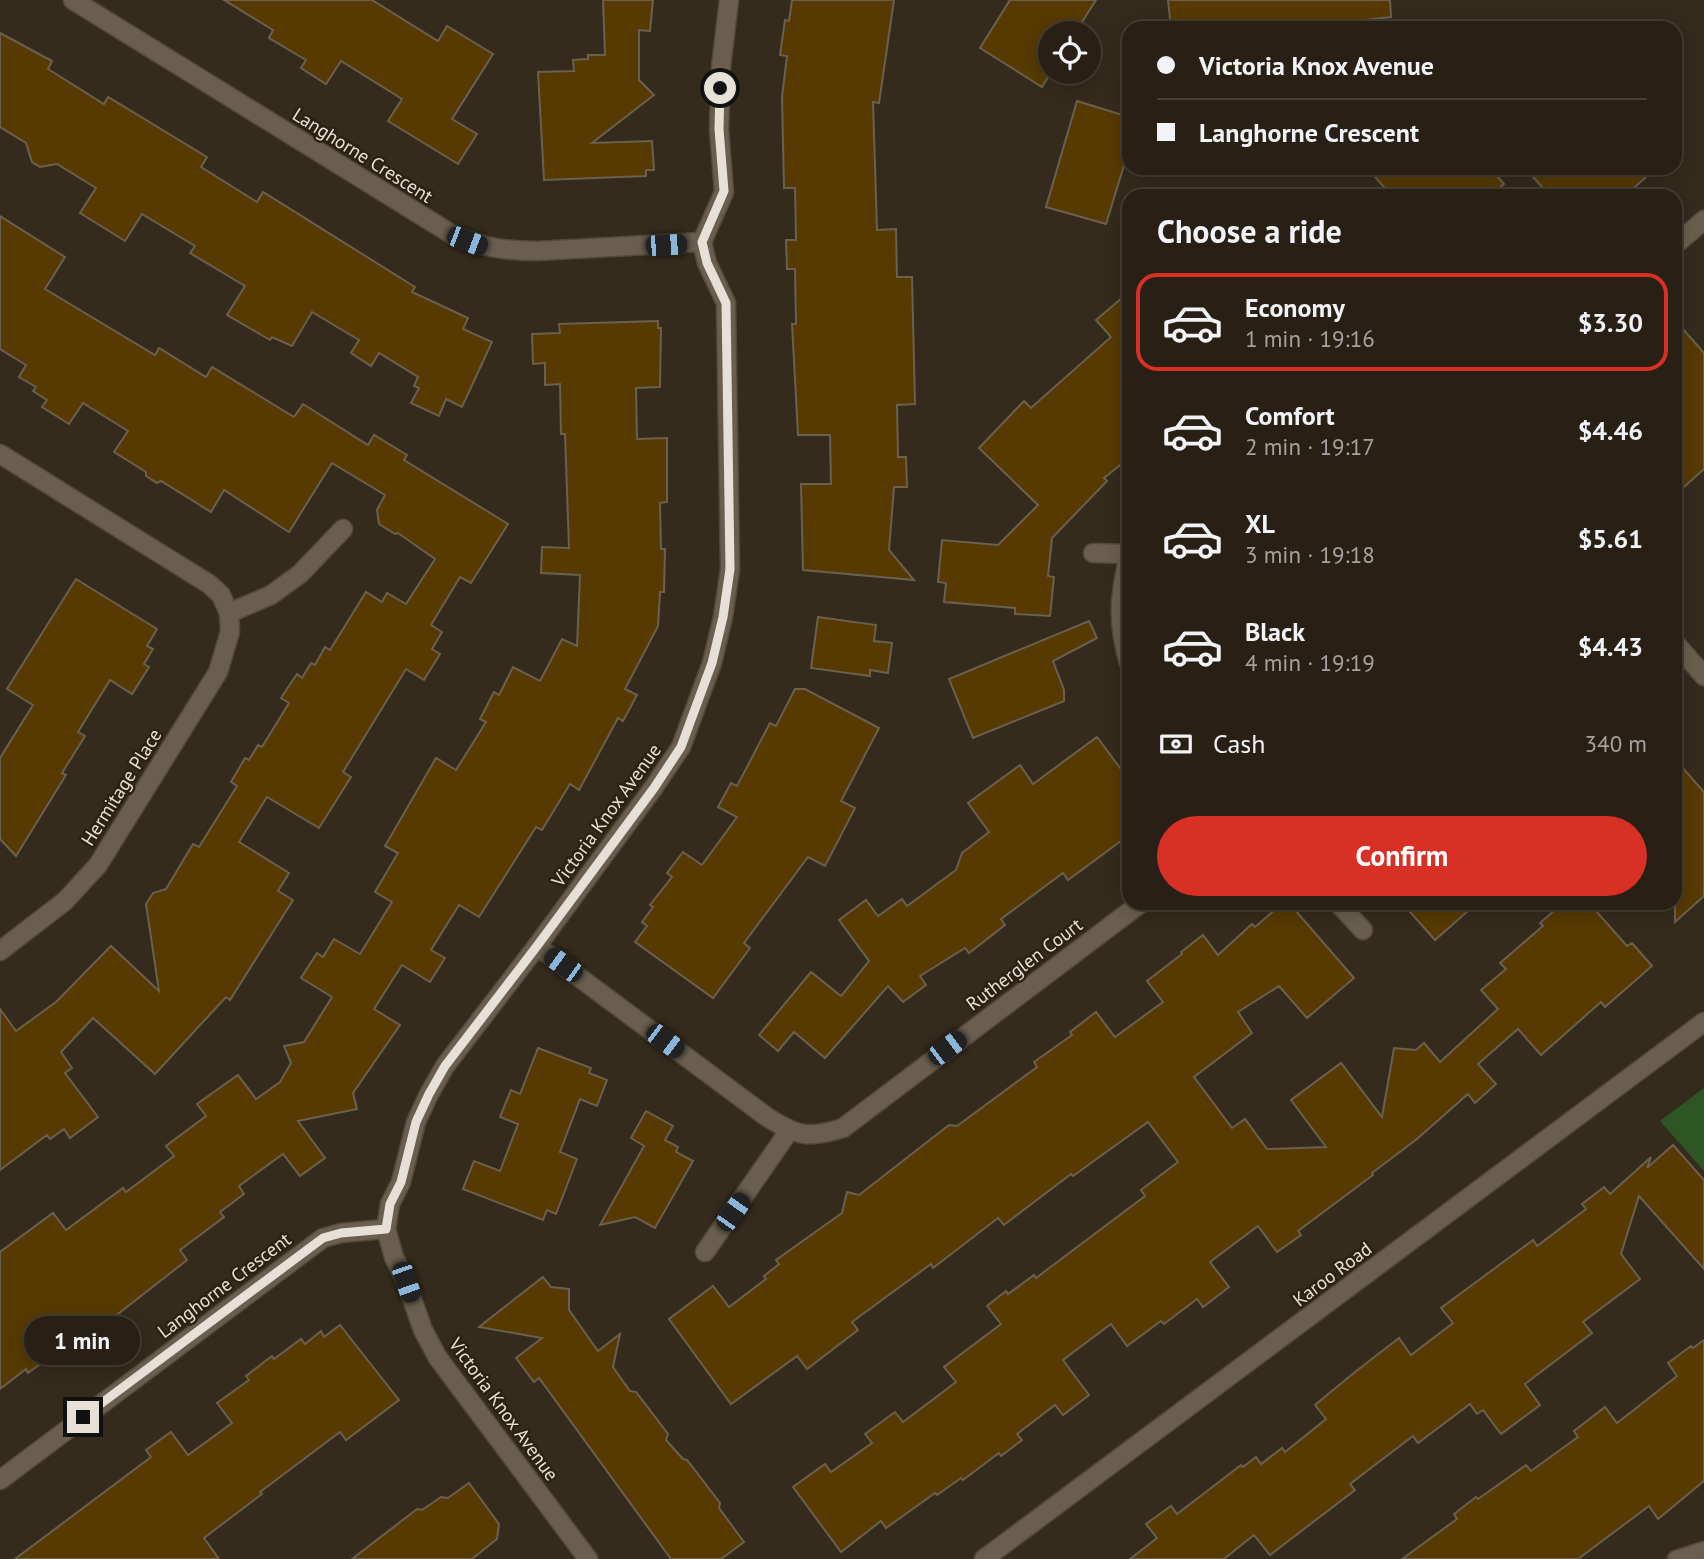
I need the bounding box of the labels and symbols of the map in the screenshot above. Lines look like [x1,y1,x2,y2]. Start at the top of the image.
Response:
route start [704,72,736,104]
street label: Langhorne Crescent [288,102,438,208]
car [444,224,491,258]
car [645,233,688,257]
street label: Hermitage Place [75,724,167,850]
street label: Victoria Knox Avenue [545,739,666,892]
street label: Rutherglen Court [961,912,1087,1015]
car [540,944,587,986]
car [642,1020,689,1062]
car [924,1027,971,1069]
car [713,1189,754,1235]
street label: Langhorne Crescent [153,1227,296,1343]
street label: Karoo Road [1288,1237,1376,1311]
car [390,1259,423,1305]
callout: 1 min [25,1316,141,1364]
street label: Victoria Knox Avenue [443,1332,564,1485]
route end [67,1401,99,1433]

